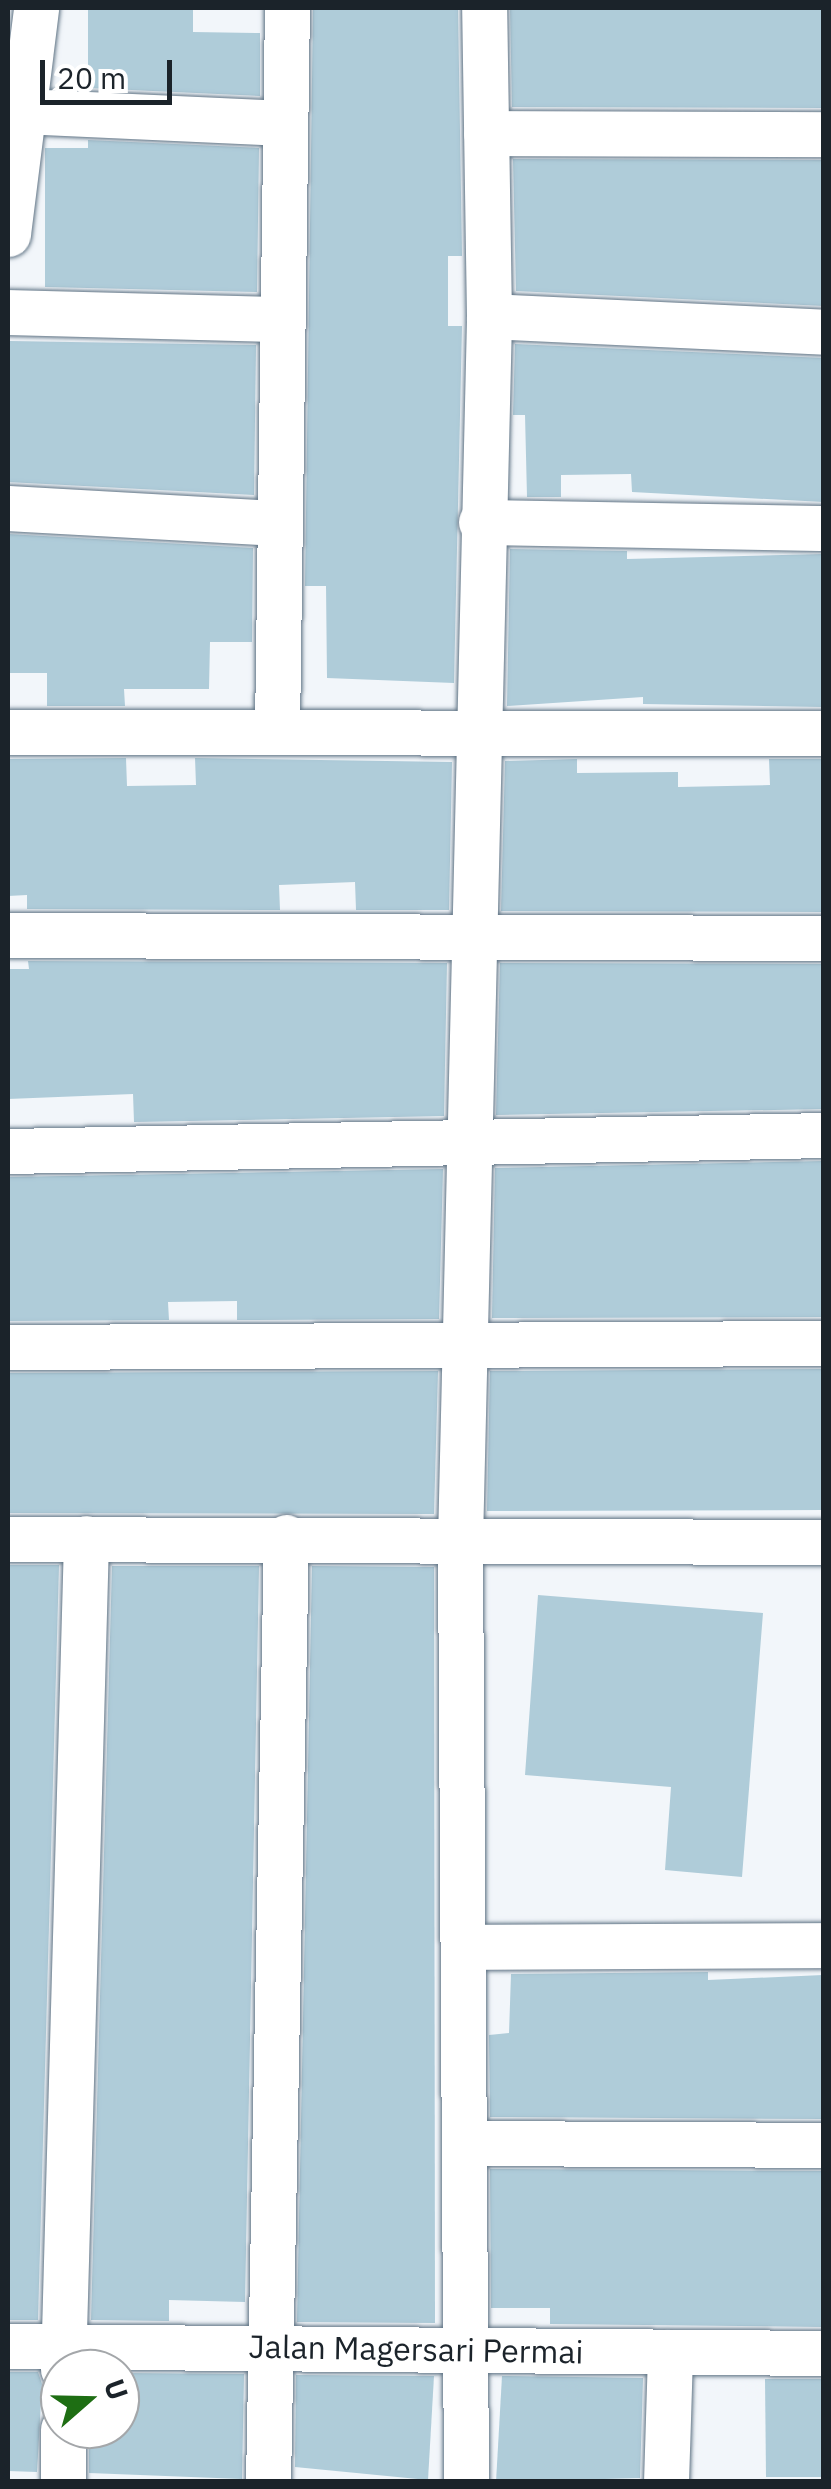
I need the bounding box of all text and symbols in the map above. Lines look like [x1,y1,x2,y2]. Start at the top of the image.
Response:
scale bar [45,40,178,102]
text: 20 m [57,58,126,97]
street label: Jalan Magersari Permai [248,2327,584,2371]
north arrow [40,2349,140,2449]
text: U [96,2374,137,2405]

